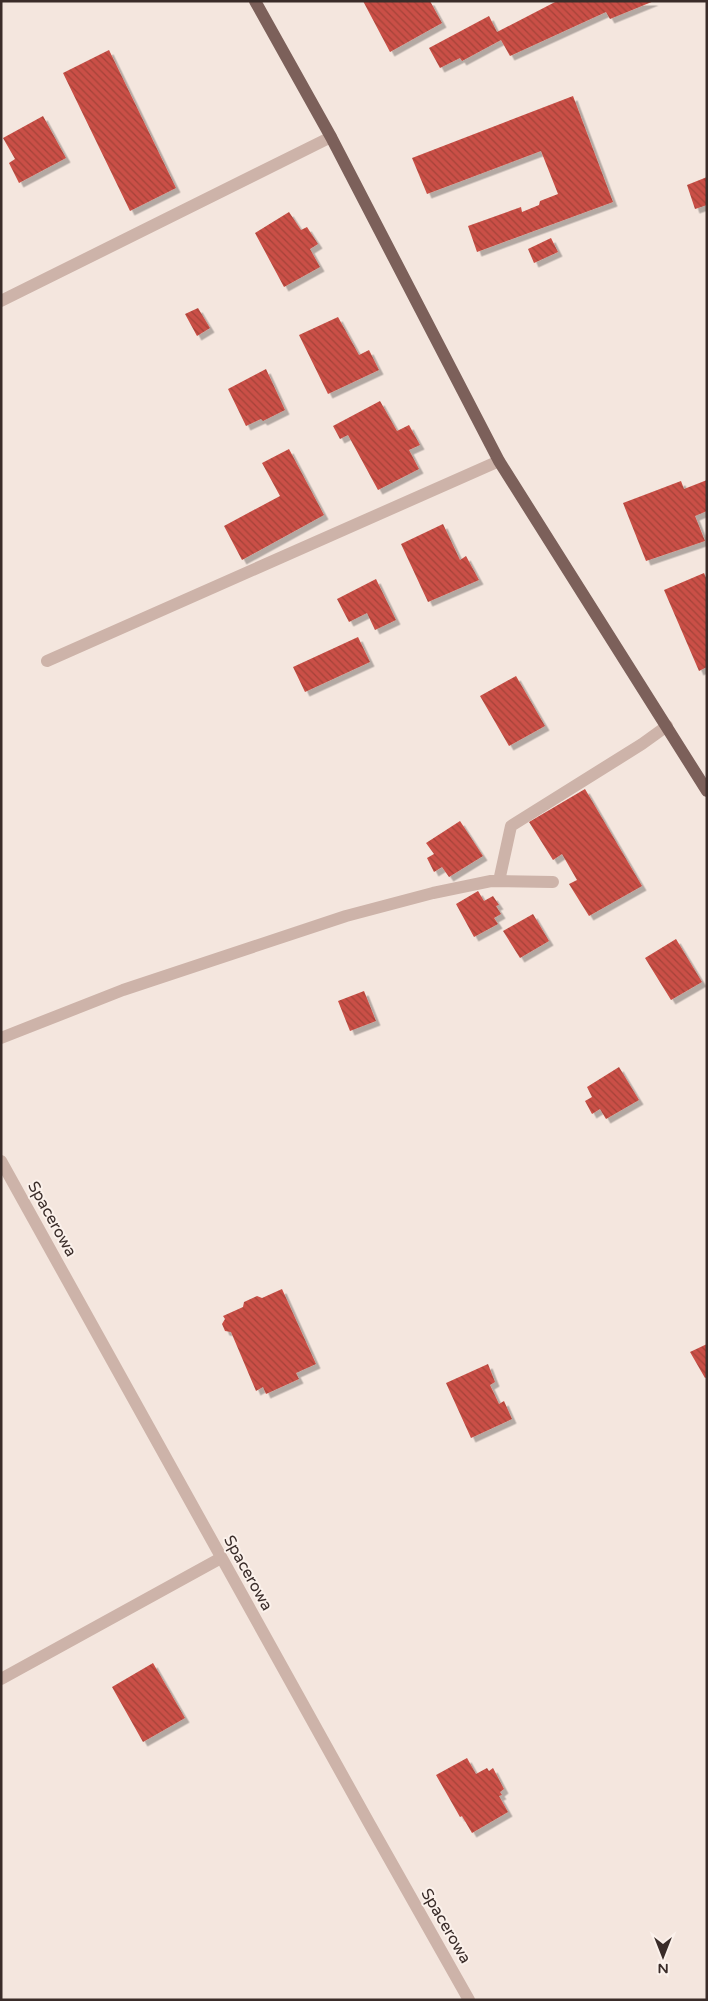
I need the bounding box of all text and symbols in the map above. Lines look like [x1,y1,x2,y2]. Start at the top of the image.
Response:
street label: Spacerowa [23,1178,81,1260]
street label: Spacerowa [219,1532,277,1614]
street label: Spacerowa [416,1885,476,1967]
north arrow [638,1931,688,1981]
text: N [657,1960,669,1977]

